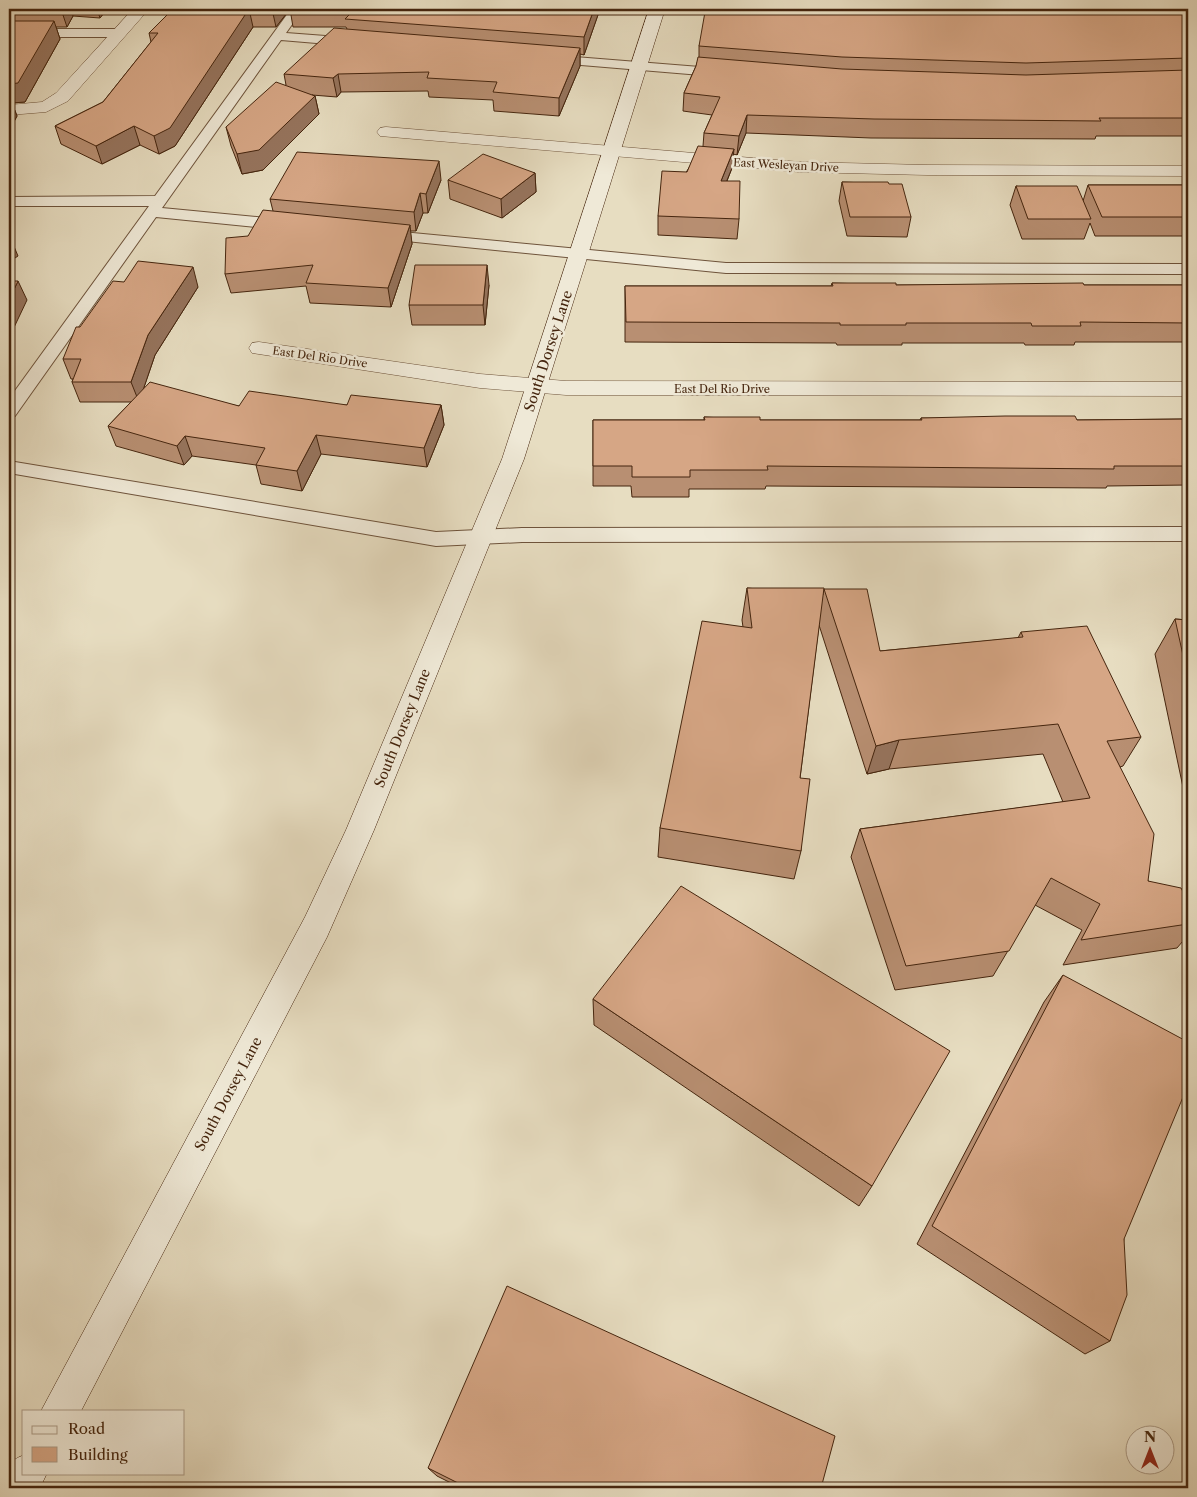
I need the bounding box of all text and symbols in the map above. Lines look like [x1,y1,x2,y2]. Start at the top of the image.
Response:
street label: East Wesleyan Drive [733,155,839,175]
street label: South Dorsey Lane [520,288,576,414]
street label: East Del Rio Drive [272,343,368,371]
street label: East Del Rio Drive [674,382,770,396]
street label: South Dorsey Lane [370,666,434,790]
street label: South Dorsey Lane [190,1034,266,1154]
legend [22,1410,185,1474]
text: Road [68,1419,105,1438]
north arrow [1124,1424,1174,1474]
text: N [1144,1428,1156,1446]
text: Building [68,1445,128,1464]

